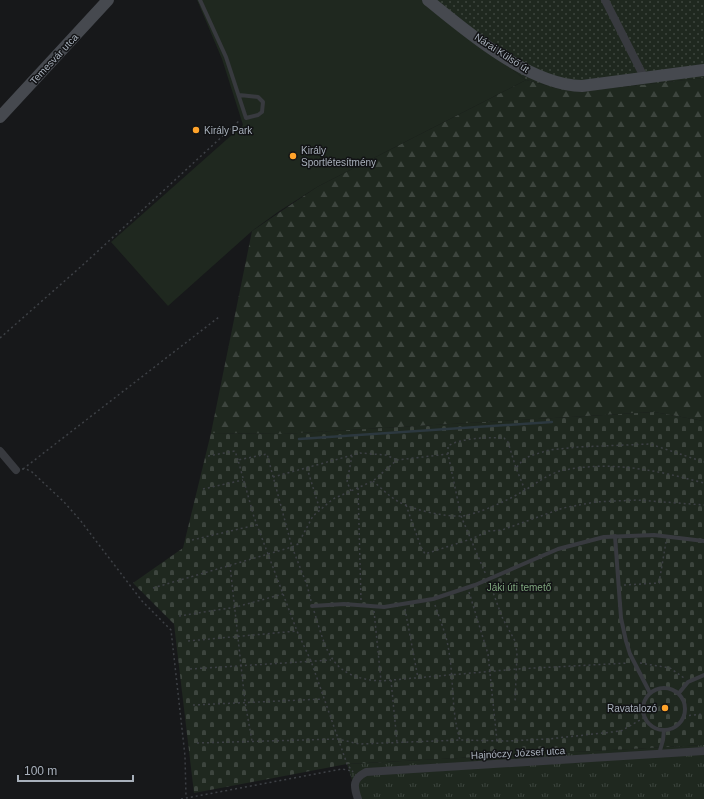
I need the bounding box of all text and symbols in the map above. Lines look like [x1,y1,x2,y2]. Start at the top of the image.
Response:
street label: Temesvár utca [28,31,80,87]
street label: Nárai Külső út [473,31,532,75]
marker: Király Park [191,125,201,135]
place label: Király Park [204,125,253,136]
place label: Király Sportlétesítmény [301,145,376,168]
marker: Király Sportlétesítmény [288,151,298,161]
park label: Jáki úti temető [487,582,552,593]
place label: Ravatalozó [607,703,657,714]
marker: Ravatalozó [660,703,670,713]
street label: Hajnóczy József utca [471,745,566,761]
scale bar [18,757,133,783]
text: 100 m [24,764,57,778]

